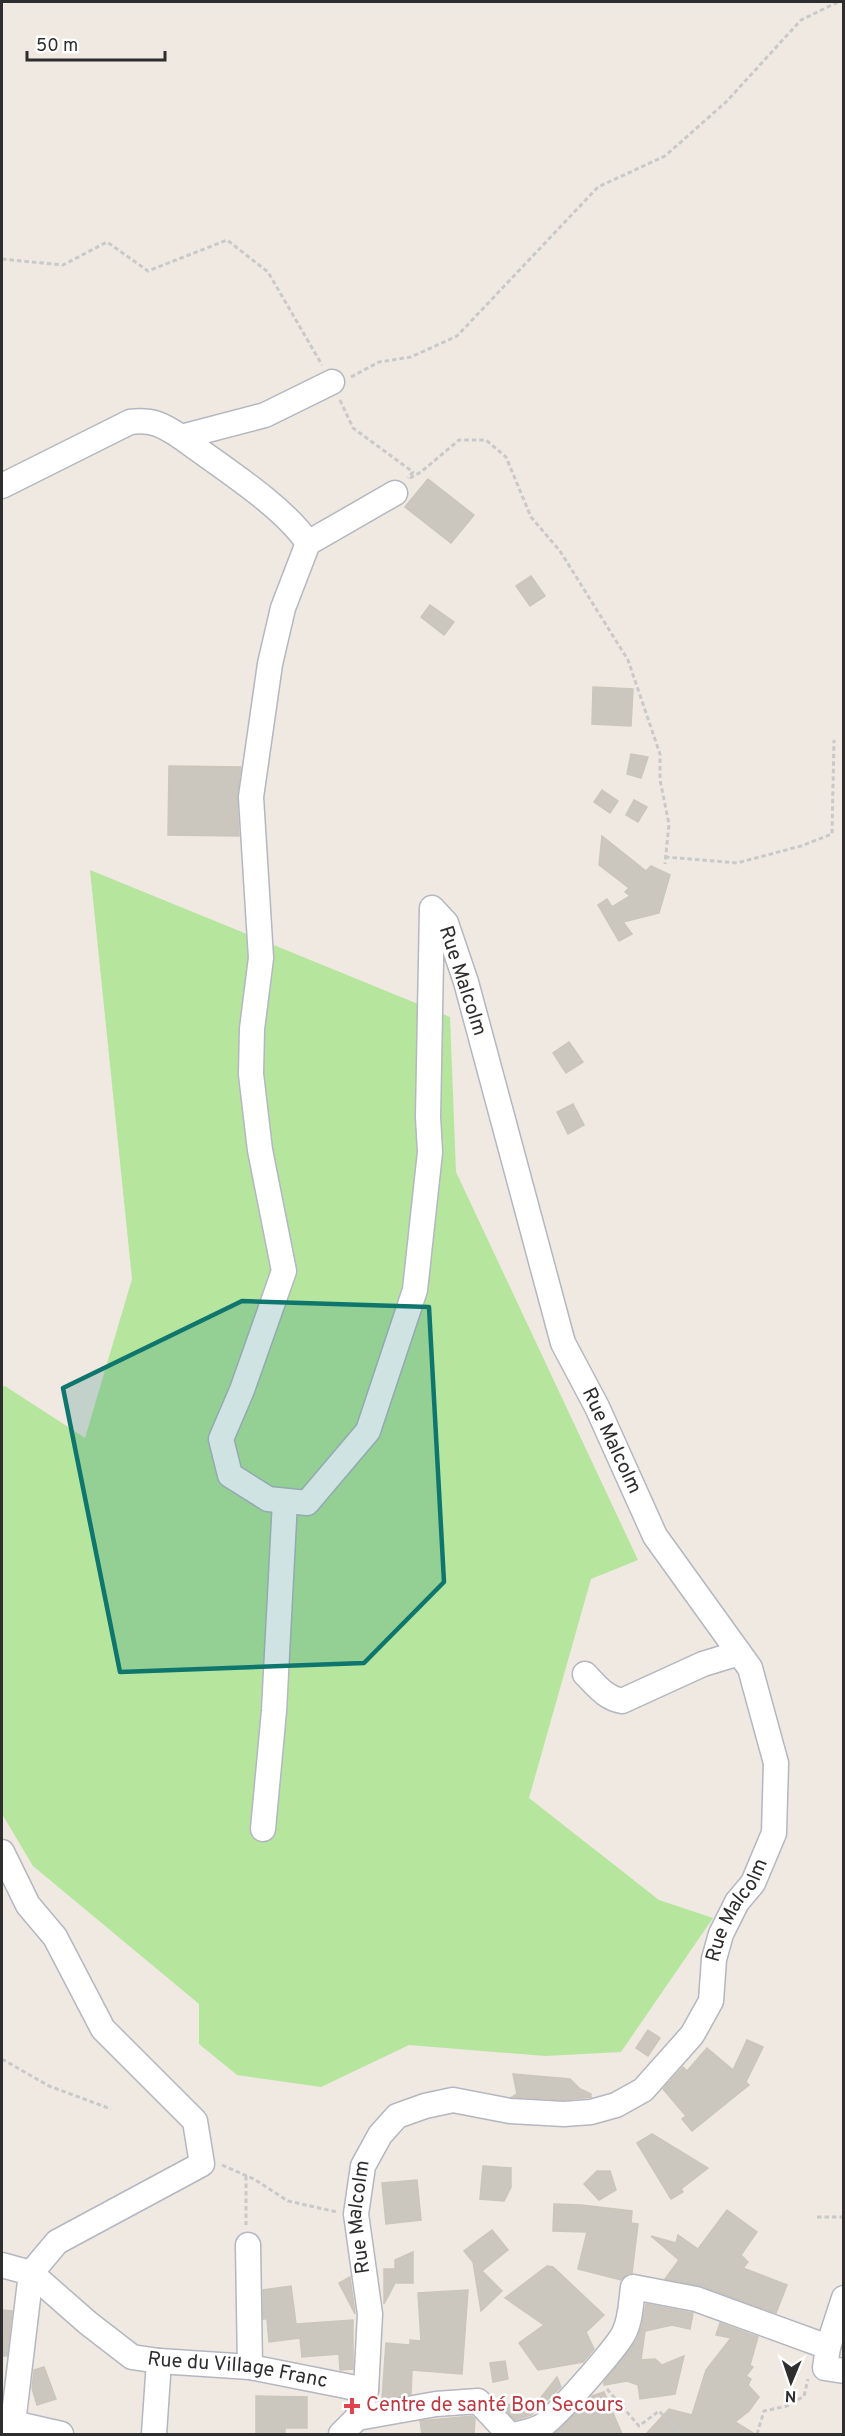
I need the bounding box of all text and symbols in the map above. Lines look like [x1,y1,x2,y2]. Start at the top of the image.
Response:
scale bar [27,24,165,62]
text: 50 m [36,35,78,58]
street label: Rue Malcolm [432,923,492,1039]
street label: Rue Malcolm [575,1384,647,1498]
street label: Rue Malcolm [701,1855,775,1965]
street label: Rue Malcolm [342,2159,377,2276]
street label: Rue du Village Franc [146,2346,330,2395]
north arrow [761,2352,821,2412]
text: N [784,2385,797,2405]
place label: Centre de santé Bon Secours [366,2393,624,2419]
marker: Centre de santé Bon Secours [343,2397,361,2415]

